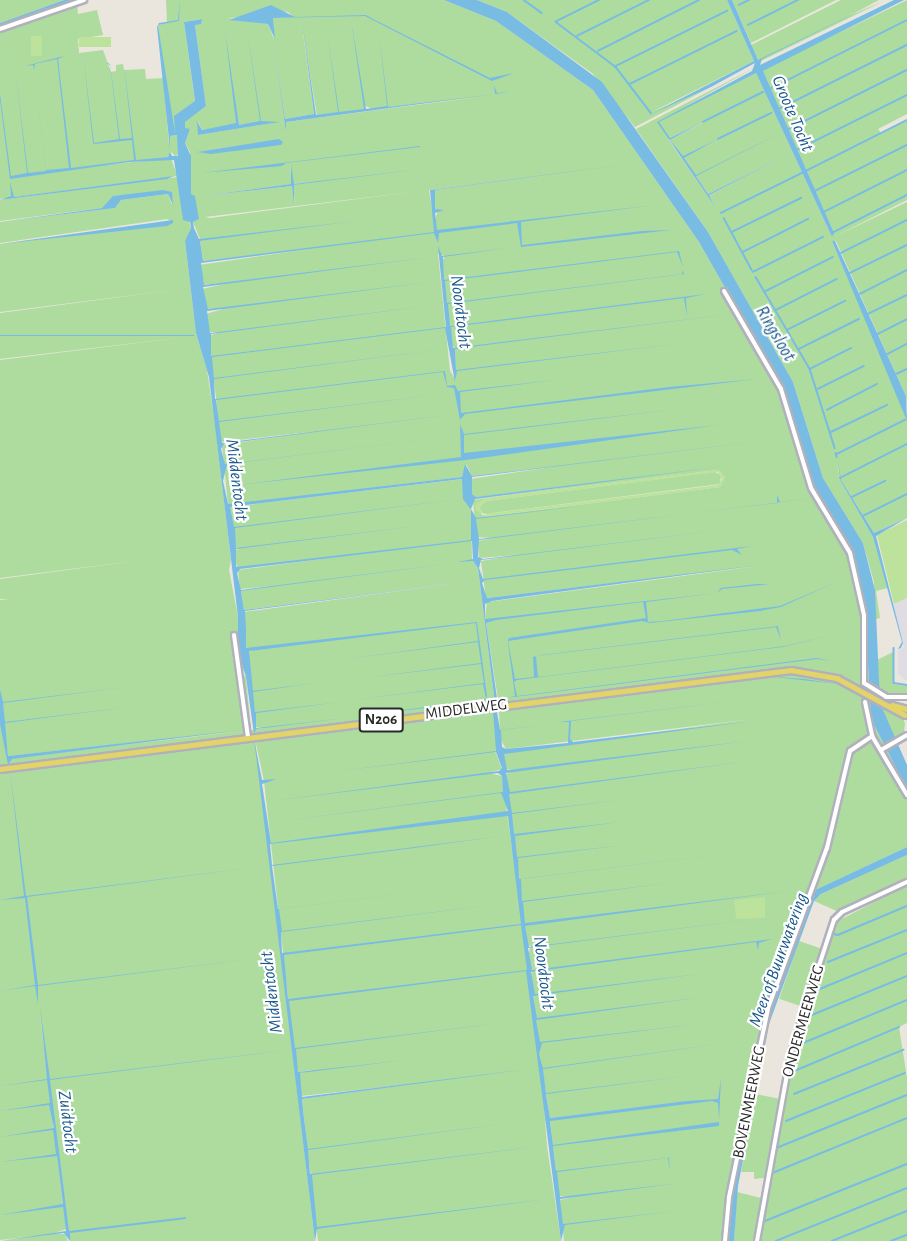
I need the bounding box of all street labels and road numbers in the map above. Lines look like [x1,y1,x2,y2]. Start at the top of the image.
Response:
street label: MIDDELWEG [424,694,508,724]
road number: N206 [358,708,404,732]
street label: ONDERMEERWEG [778,963,828,1079]
street label: BOVENMEERWEG [729,1044,769,1160]

